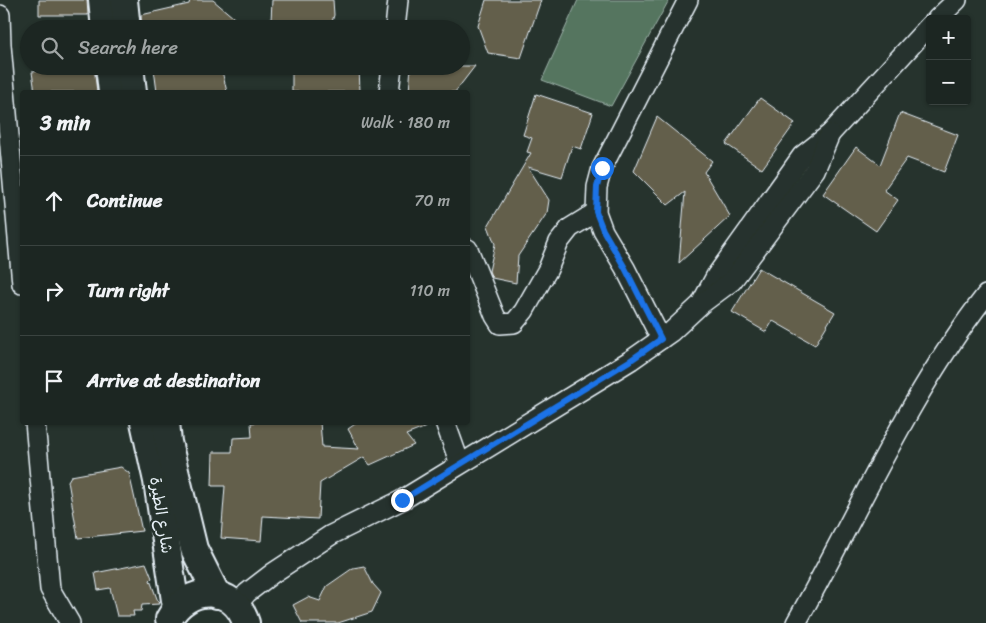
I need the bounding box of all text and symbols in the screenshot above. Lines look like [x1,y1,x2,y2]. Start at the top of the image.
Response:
map controls [926,15,971,105]
button: + [926,15,971,60]
search box [20,20,470,75]
text: Search here [78,31,178,64]
icon: search [38,34,66,62]
button: − [926,60,971,105]
text: 3 min [40,104,90,142]
text: Walk · 180 m [361,108,450,137]
route start [591,157,614,180]
text: Continue [87,184,163,217]
text: 70 m [414,186,450,215]
icon: ahead [40,187,68,215]
text: Turn right [87,274,169,307]
text: 110 m [410,276,450,305]
icon: right [40,277,68,305]
text: Arrive at destination [87,364,260,397]
icon: arrive [40,367,68,395]
street label: شارع الطيرة [141,475,182,556]
route end [391,489,414,512]

